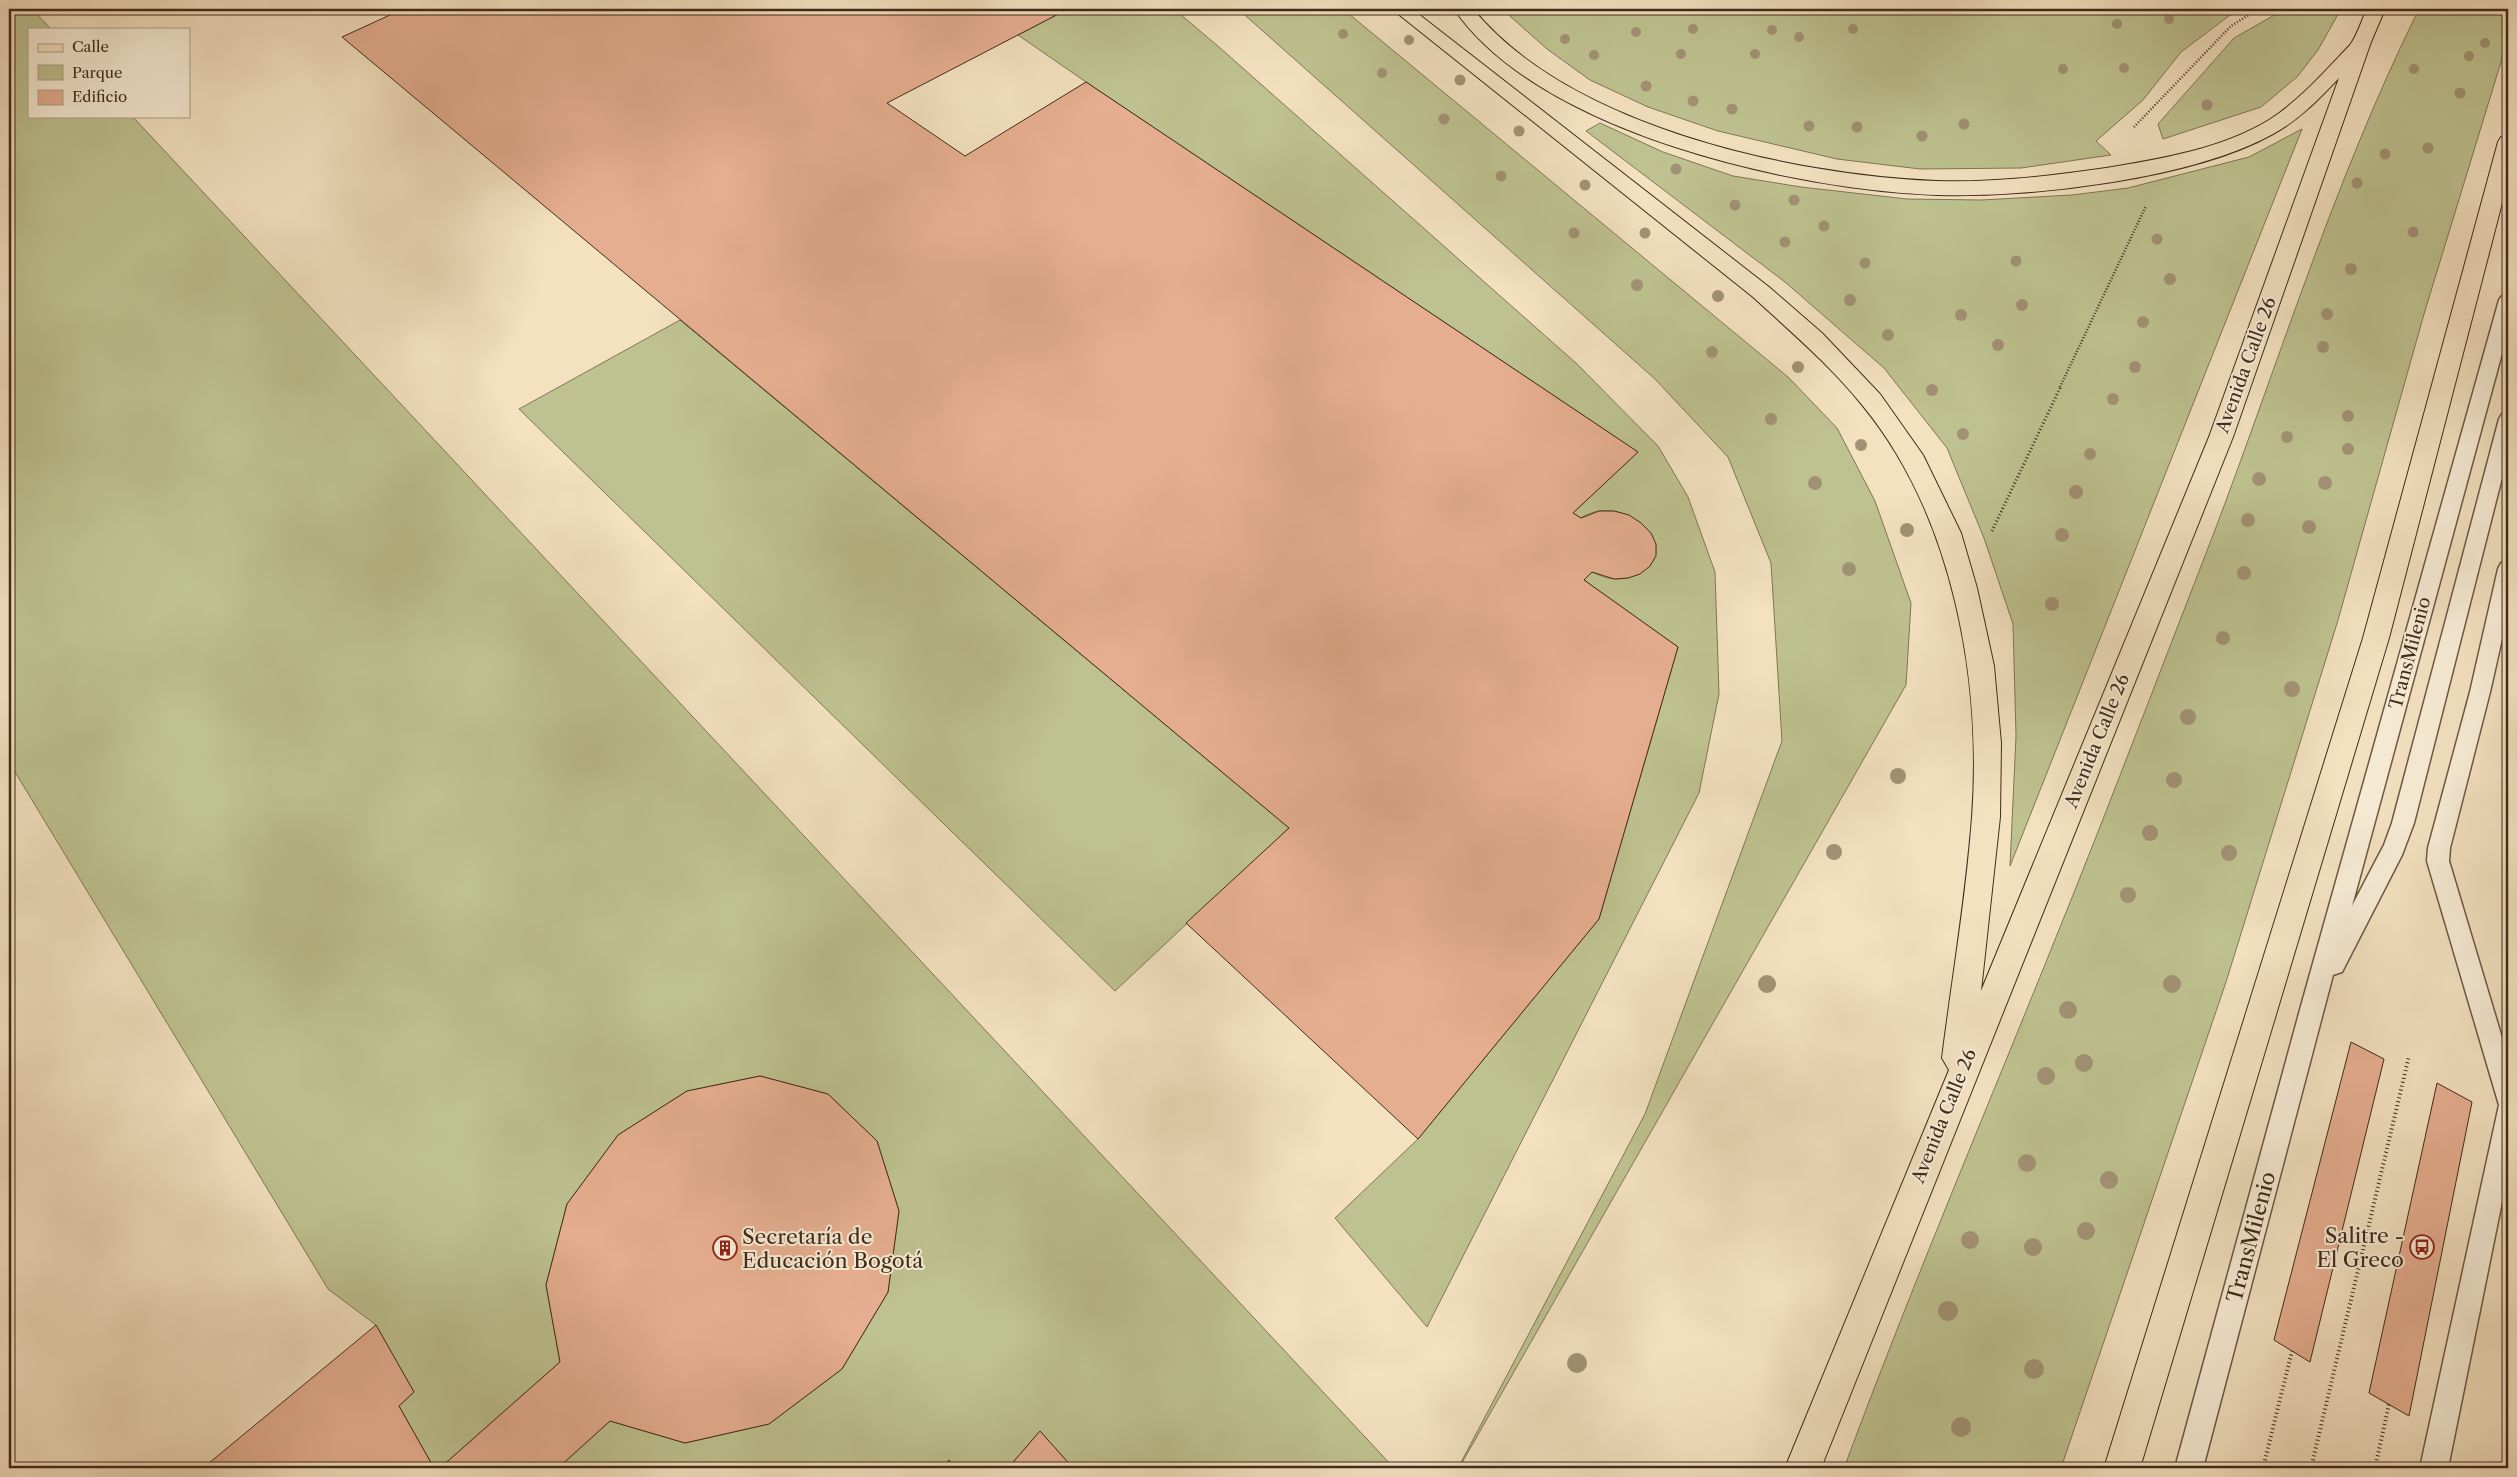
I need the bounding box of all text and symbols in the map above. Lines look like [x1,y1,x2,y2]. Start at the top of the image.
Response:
legend [28,28,190,118]
text: Calle [72,37,109,56]
text: Parque [72,63,122,82]
text: Edificio [72,87,127,106]
street label: Avenida Calle 26 [2211,294,2281,437]
street label: TransMilenio [2384,595,2436,711]
street label: Avenida Calle 26 [2060,671,2134,812]
street label: Avenida Calle 26 [1907,1046,1981,1187]
street label: TransMilenio [2222,1169,2280,1305]
place label: Salitre - El Greco [2317,1223,2404,1272]
place label: Secretaría de Educación Bogotá [742,1224,924,1273]
bus stop icon: Salitre - El Greco [2409,1234,2435,1260]
building icon: Secretaría de Educación Bogotá [712,1235,738,1261]

